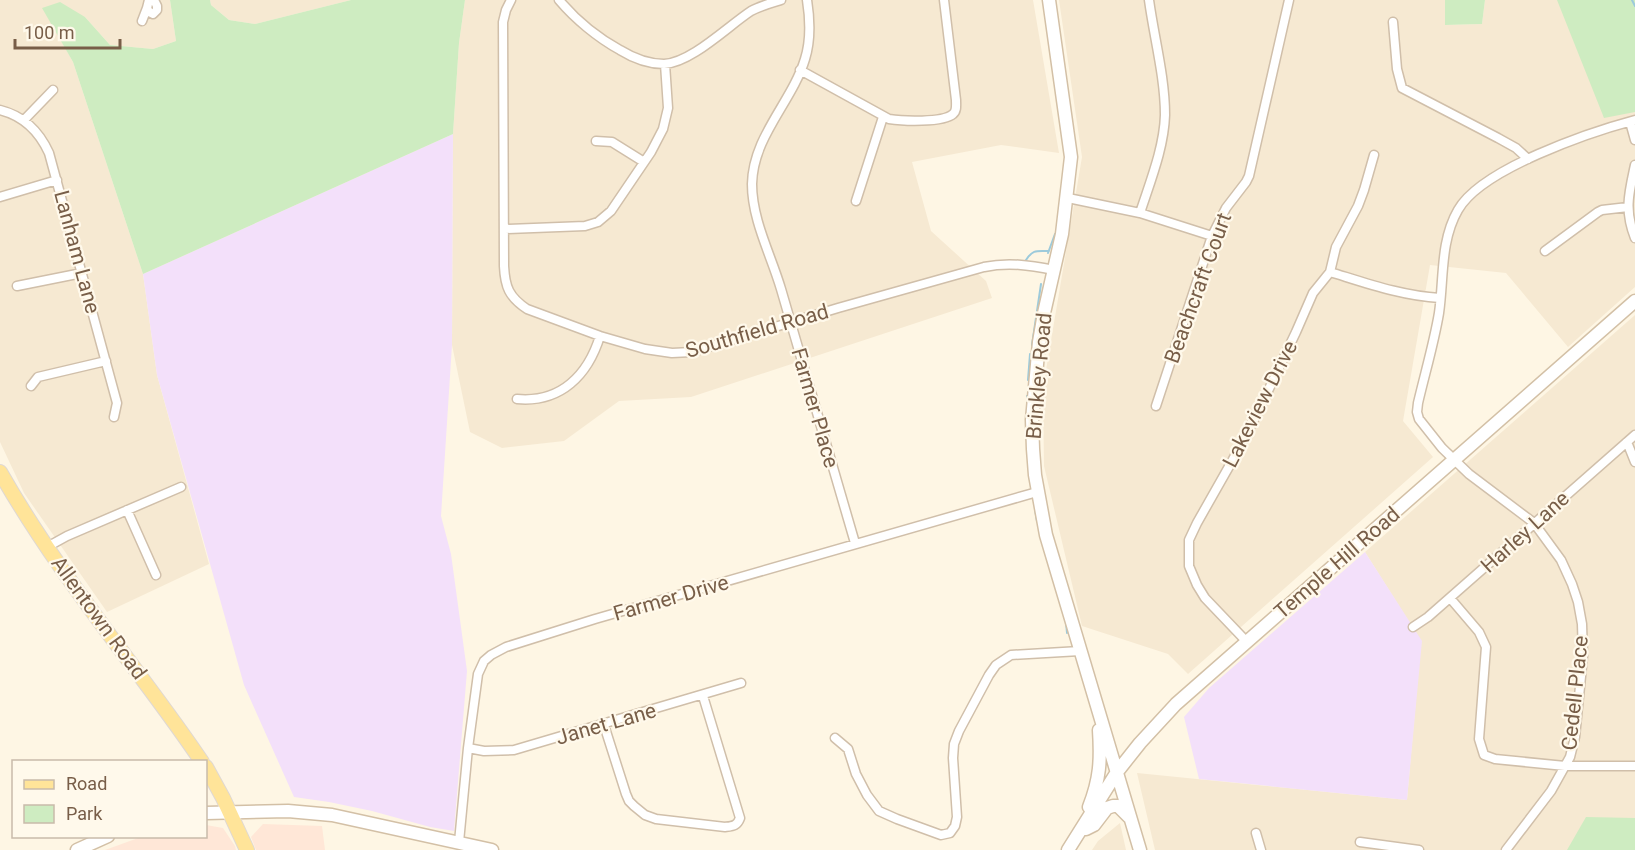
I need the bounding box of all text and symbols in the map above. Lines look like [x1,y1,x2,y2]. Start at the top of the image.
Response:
scale bar [15,12,120,50]
text: 100 m [24,22,75,43]
street label: Lanham Lane [49,188,105,316]
street label: Beachcraft Court [1160,209,1236,367]
street label: Southfield Road [683,299,831,363]
street label: Brinkley Road [1022,312,1056,440]
street label: Lakeview Drive [1218,337,1302,471]
street label: Farmer Place [786,345,844,471]
street label: Harley Lane [1476,486,1574,578]
street label: Temple Hill Road [1269,502,1405,624]
street label: Allentown Road [46,552,152,684]
street label: Farmer Drive [611,570,731,626]
street label: Cedell Place [1557,634,1593,752]
street label: Janet Lane [553,698,659,750]
legend [12,760,207,838]
text: Road [66,773,107,794]
text: Park [66,803,103,824]

